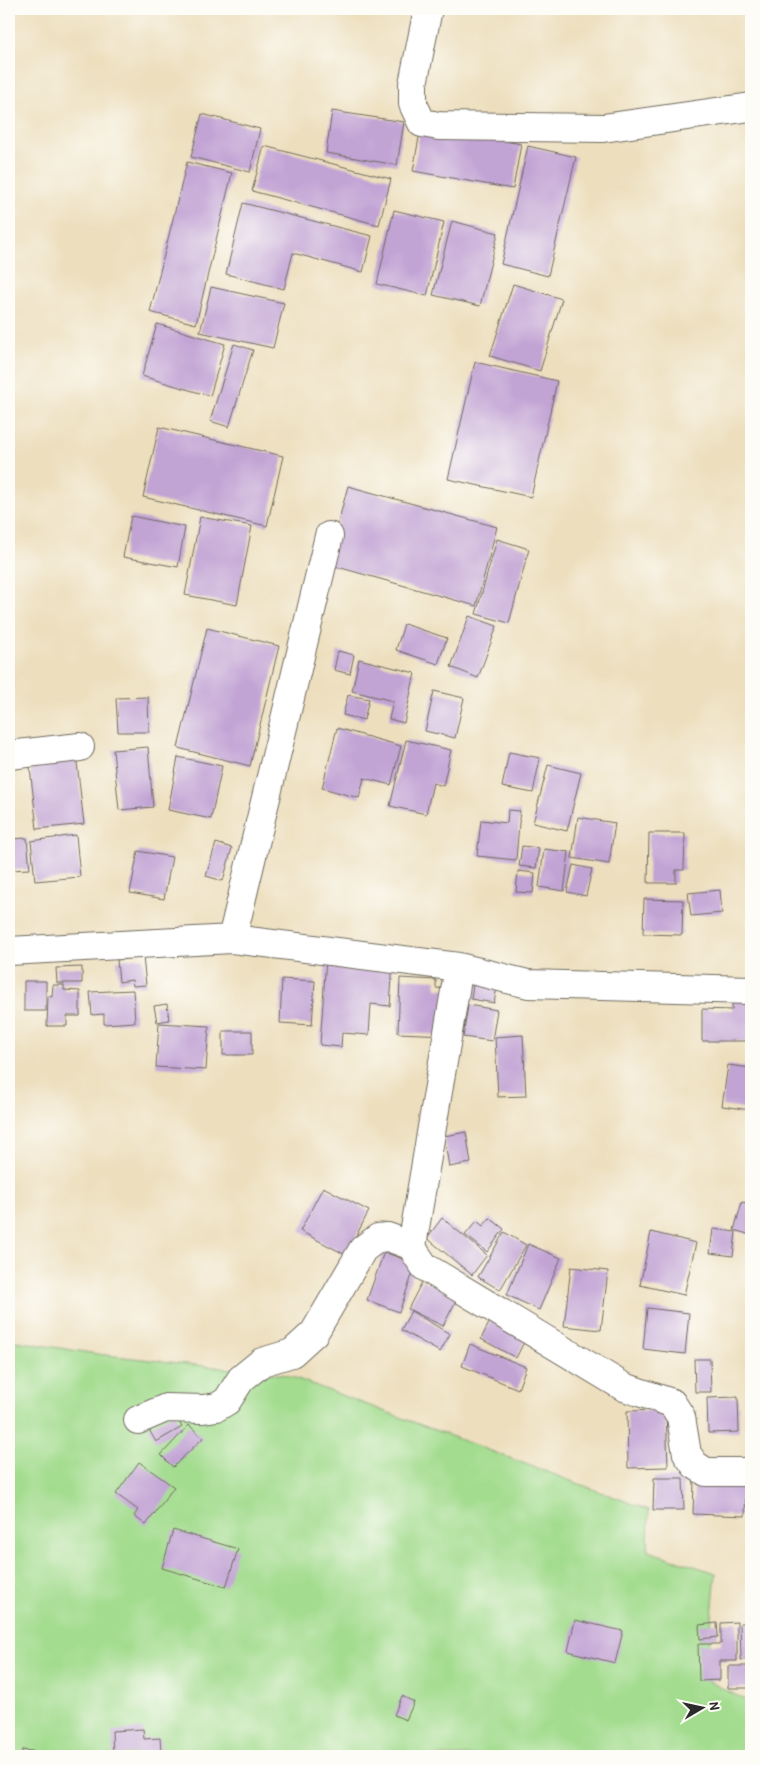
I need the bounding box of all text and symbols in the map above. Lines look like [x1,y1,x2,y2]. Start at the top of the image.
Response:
north arrow [678,1682,728,1732]
text: N [705,1701,725,1712]

